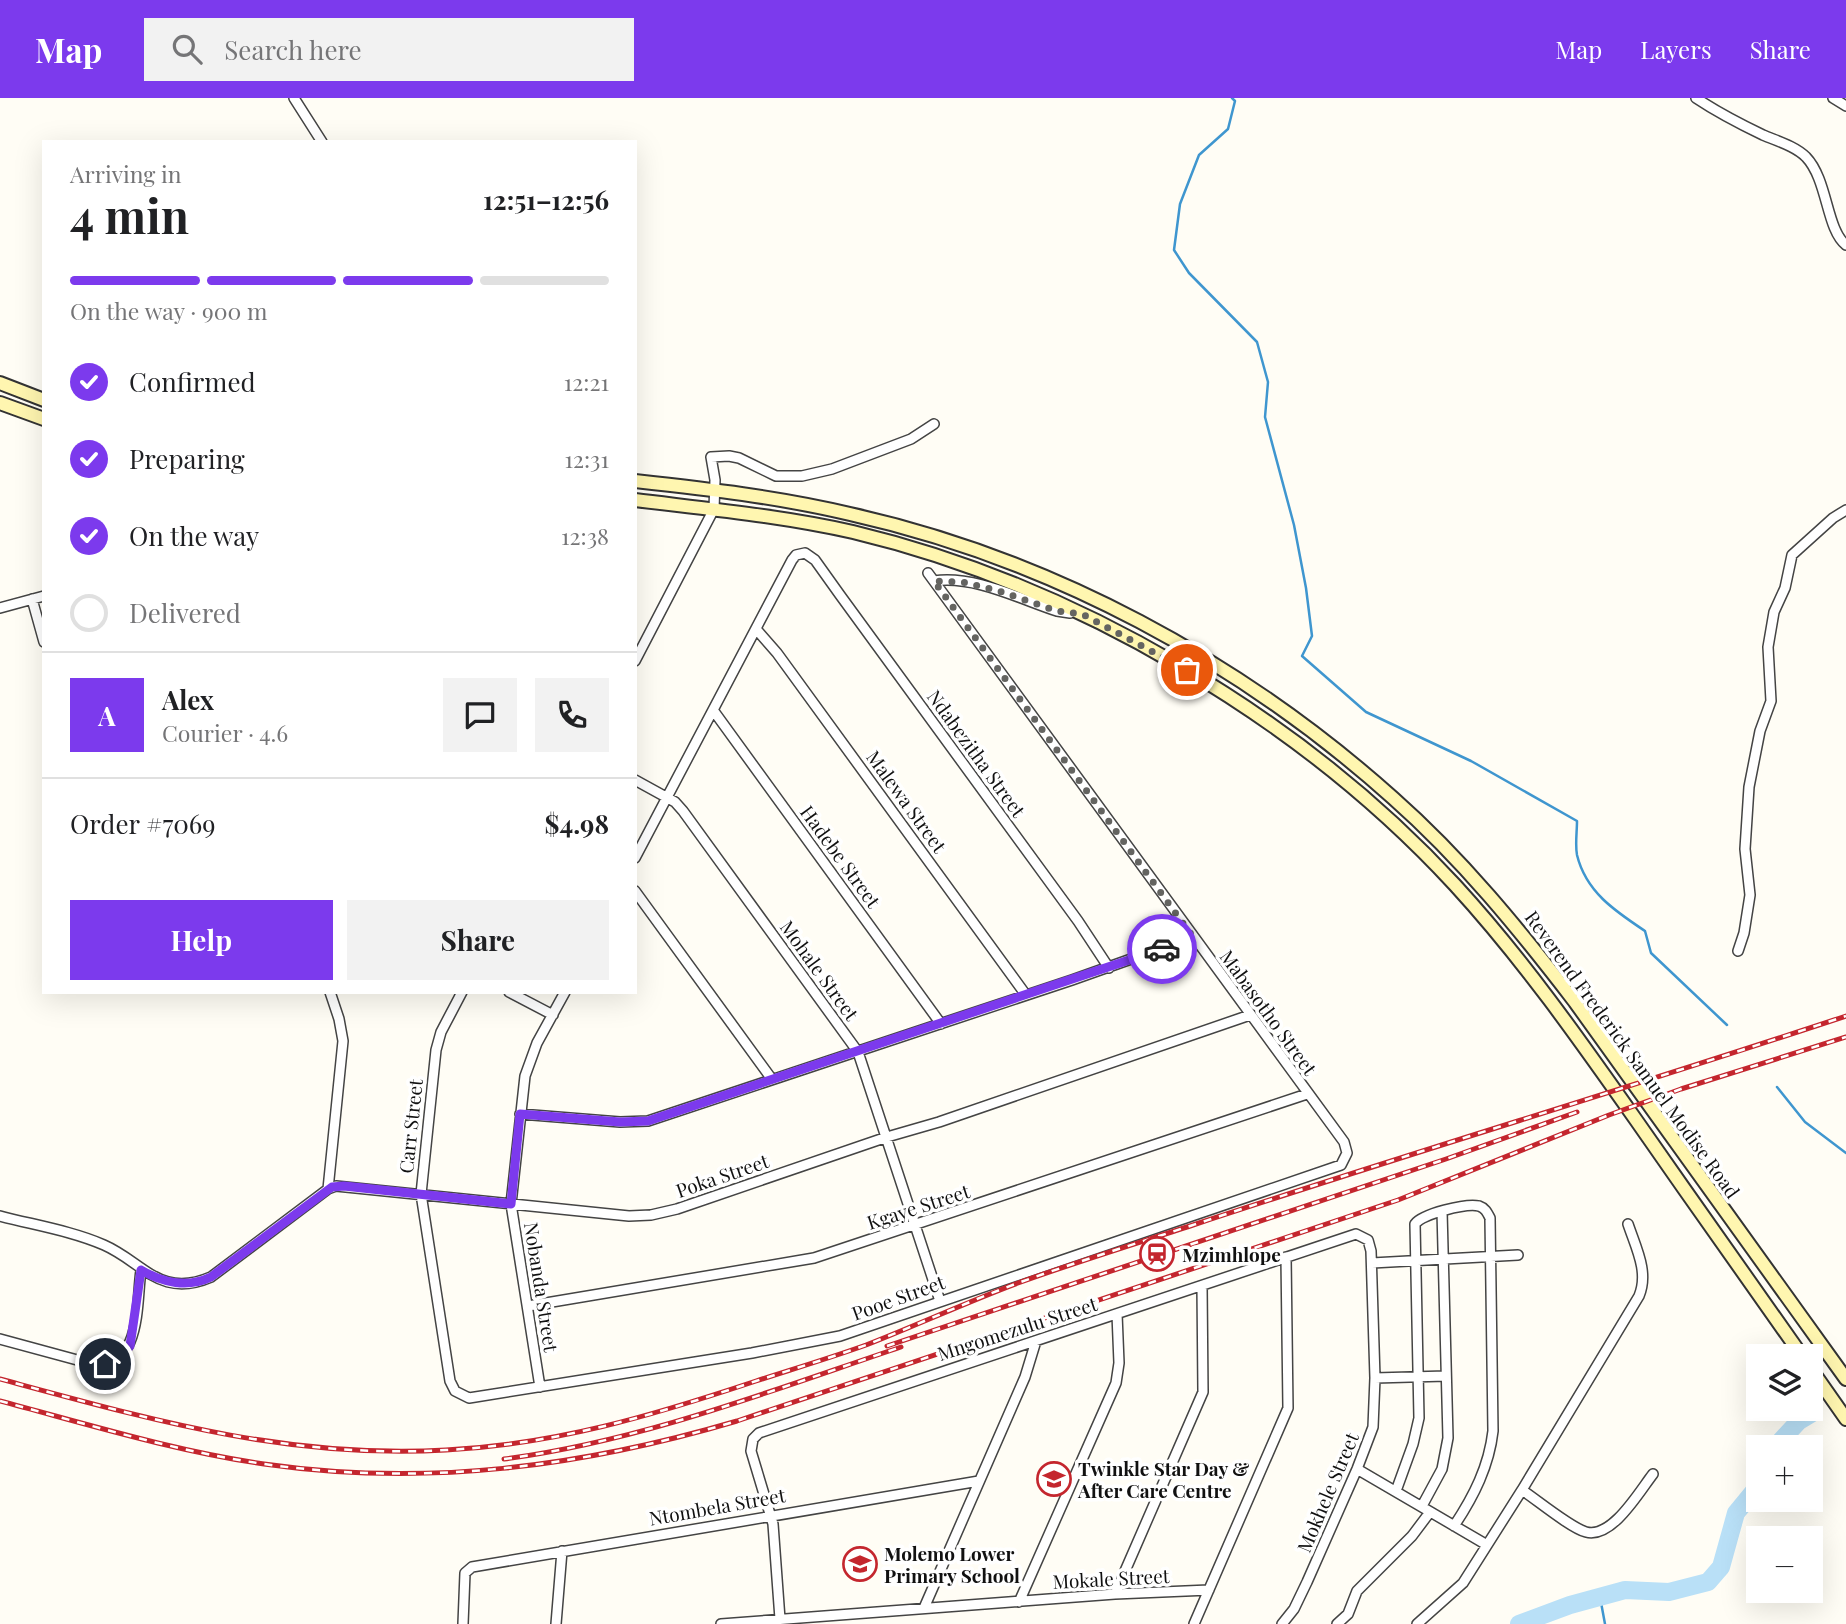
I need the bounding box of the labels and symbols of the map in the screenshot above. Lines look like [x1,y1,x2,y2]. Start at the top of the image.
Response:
pin [1157,640,1217,700]
street label: Ndabezitha Street [922,684,1032,822]
street label: Malewa Street [861,745,953,857]
street label: Hadebe Street [795,800,887,913]
street label: Reverend Frederick Samuel Modise Road [1520,905,1746,1203]
courier [1127,914,1197,984]
street label: Mohale Street [775,915,865,1025]
street label: Mabasotho Street [1215,944,1323,1080]
street label: Carr Street [392,1077,428,1174]
street label: Poka Street [672,1147,772,1203]
street label: Kgaye Street [863,1177,973,1235]
street label: Nobanda Street [519,1220,565,1354]
station icon: Mzimhlope [1138,1235,1176,1273]
place label: Mzimhlope [1182,1241,1281,1267]
street label: Pooe Street [848,1268,948,1326]
street label: Mngomezulu Street [934,1290,1101,1366]
pin [75,1334,135,1394]
street label: Mokhele Street [1290,1428,1364,1556]
place label: Twinkle Star Day & After Care Centre [1077,1455,1249,1503]
school or university icon: Twinkle Star Day & After Care Centre [1035,1460,1073,1498]
street label: Ntombela Street [647,1481,787,1531]
place label: Molemo Lower Primary School [884,1540,1020,1588]
school or university icon: Molemo Lower Primary School [841,1545,879,1583]
street label: Mokale Street [1052,1562,1170,1594]

